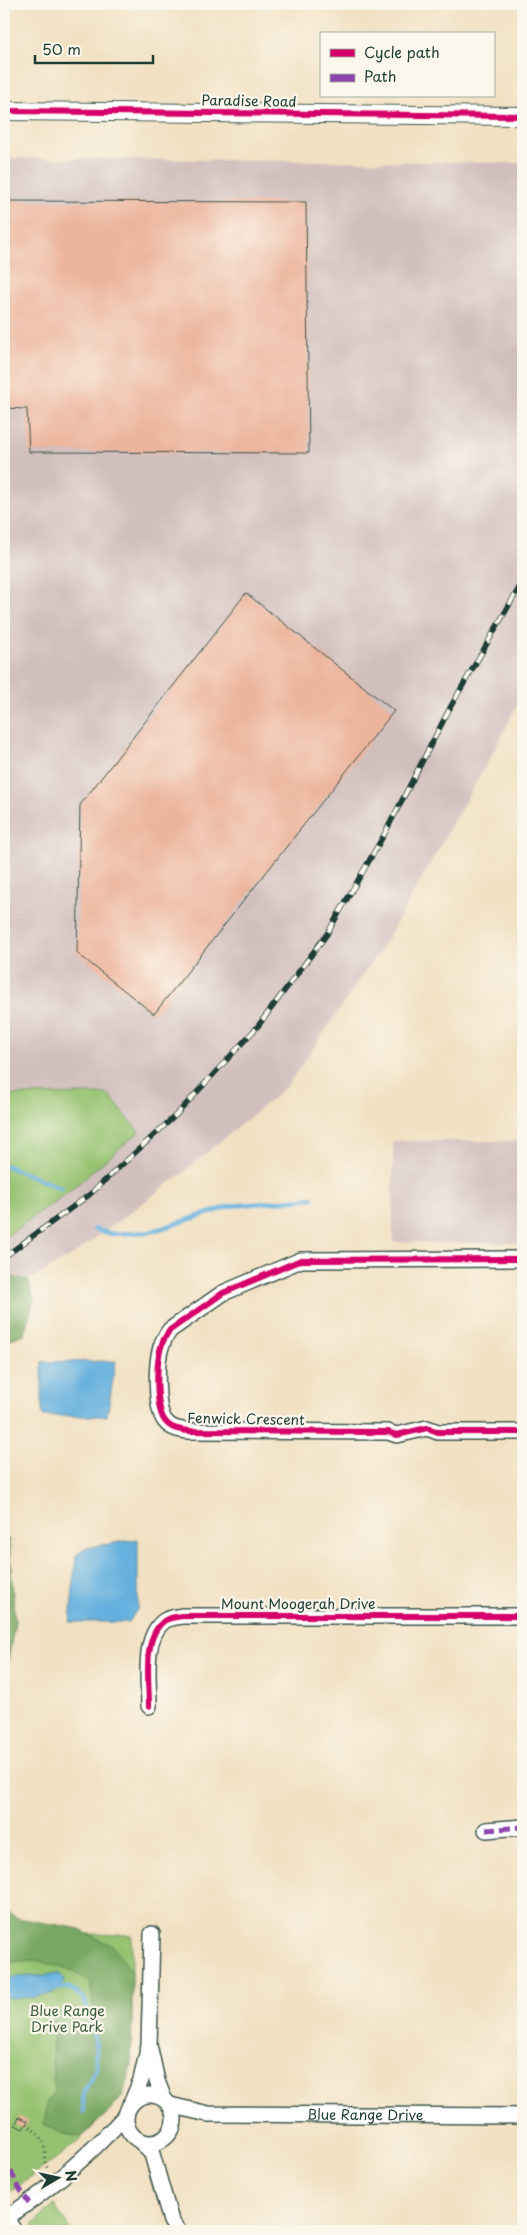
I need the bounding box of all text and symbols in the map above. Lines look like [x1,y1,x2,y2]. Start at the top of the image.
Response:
scale bar [35,32,152,64]
legend [320,32,494,98]
text: 50 m [42,37,81,60]
text: Cycle path [364,40,440,63]
text: Path [364,64,396,87]
street label: Paradise Road [201,89,297,112]
street label: Fenwick Crescent [187,1407,305,1430]
street label: Mount Moogerah Drive [221,1593,375,1614]
park label: Blue Range Drive Park [29,2000,105,2037]
street label: Blue Range Drive [307,2104,423,2125]
north arrow [32,2152,82,2202]
text: N [60,2169,83,2183]

